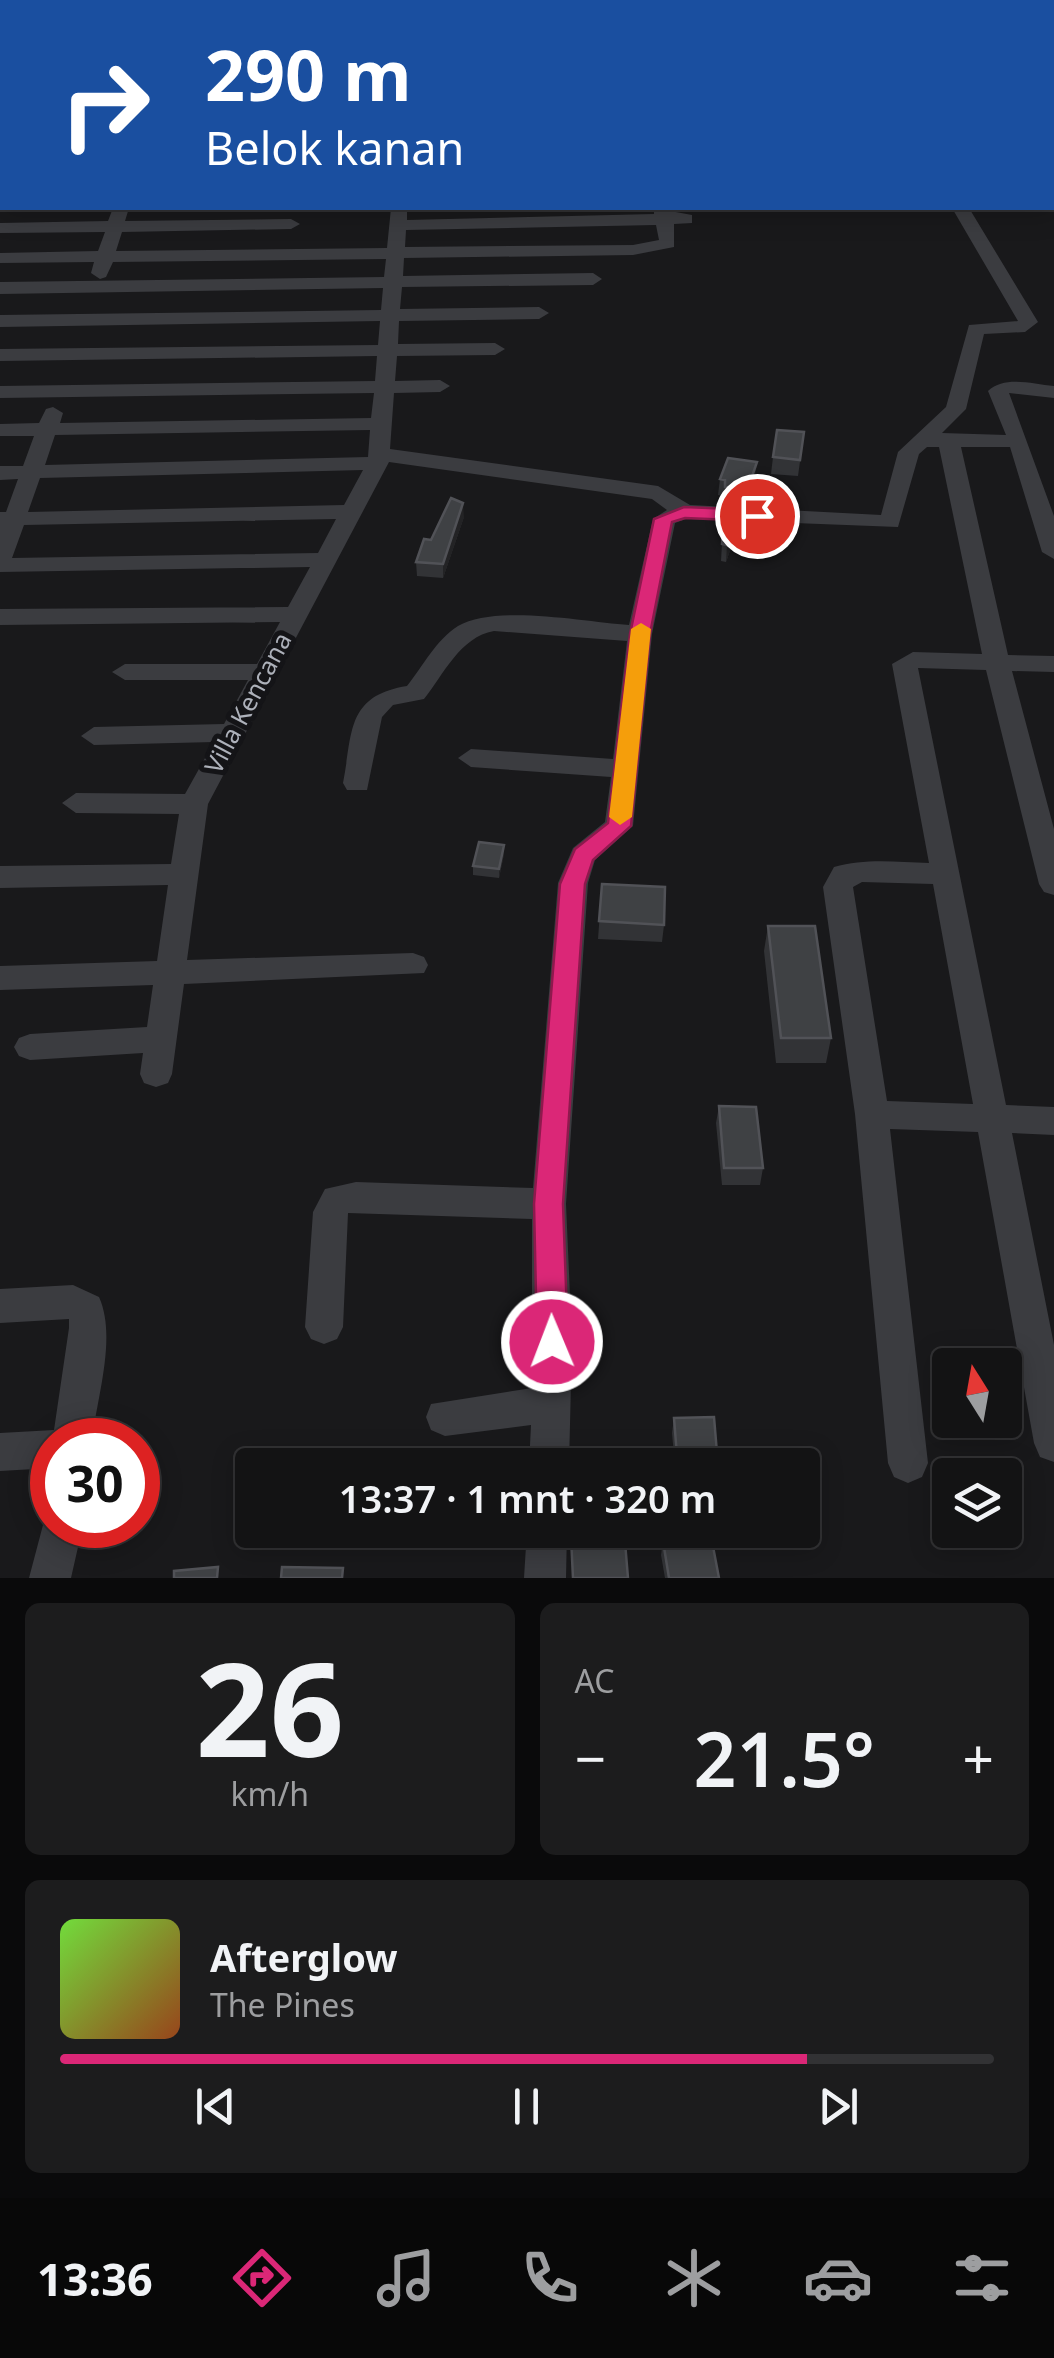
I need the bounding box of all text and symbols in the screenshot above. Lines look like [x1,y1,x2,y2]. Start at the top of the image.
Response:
text: 290 m [205,26,412,122]
icon: right [40,40,170,170]
text: Belok kanan [205,117,464,178]
pin [715,474,800,559]
icon: arrive [730,489,785,544]
street label: Villa Kencana [196,626,299,779]
position arrow [500,1290,604,1394]
north arrow [932,1348,1022,1438]
map controls [932,1348,1022,1548]
speed limit sign: 30 [30,1418,160,1548]
button: layers [932,1458,1022,1548]
text: 13:37 · 1 mnt · 320 m [339,1472,716,1524]
text: 26 [195,1618,344,1795]
text: AC [575,1659,615,1702]
text: 21.5° [694,1707,875,1809]
text: − [575,1720,606,1795]
text: + [963,1720,994,1795]
text: km/h [230,1772,309,1815]
text: Afterglow [210,1931,398,1983]
text: The Pines [210,1983,355,2026]
icon: previous [188,2079,243,2134]
icon: pause [499,2079,554,2134]
icon: next [811,2079,866,2134]
icon: directions [227,2243,297,2313]
icon: music [371,2243,441,2313]
icon: phone [515,2243,585,2313]
icon: climate [659,2243,729,2313]
icon: car [803,2243,873,2313]
icon: filters [947,2243,1017,2313]
text: 13:36 [37,2248,153,2309]

